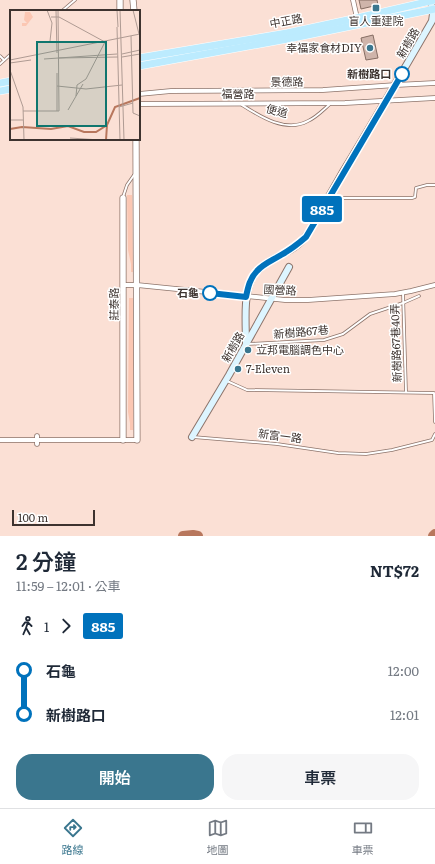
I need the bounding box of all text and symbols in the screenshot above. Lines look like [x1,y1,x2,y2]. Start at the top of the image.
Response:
marker: 盲人重建院 [371,3,381,13]
street label: 中正路 [268,9,304,31]
inset map [10,10,140,140]
place label: 盲人重建院 [349,12,404,28]
street label: 新樹路 [392,24,422,61]
place label: 幸福家食材DIY [286,39,362,55]
marker: 幸福家食材DIY [365,43,375,53]
place label: 新樹路口 [347,65,391,81]
marker: 新樹路口 [394,66,410,82]
street label: 景德路 [270,73,304,89]
street label: 福營路 [222,85,255,101]
street label: 便道 [265,99,290,121]
line badge: 885 [299,196,345,222]
text: 885 [310,199,334,219]
street label: 國營路 [263,280,297,298]
place label: 石龜 [177,284,199,300]
marker: 石龜 [202,285,218,301]
street label: 莊泰路 [105,288,121,321]
street label: 新樹路67巷40弄 [386,303,404,383]
street label: 新樹路67巷 [273,321,329,341]
street label: 新樹路 [217,328,247,365]
place label: 立邦電腦調色中心 [256,341,344,357]
marker: 立邦電腦調色中心 [243,345,253,355]
place label: 7-Eleven [246,360,290,376]
marker: 7-Eleven [233,364,243,374]
street label: 新富一路 [257,424,303,446]
scale bar [12,508,95,527]
text: 100 m [18,509,48,525]
text: 2 分鐘 [16,544,76,577]
text: NT$72 [370,559,419,582]
text: 11:59 – 12:01 · 公車 [16,576,121,595]
icon: walk [16,615,38,637]
icon: forward [55,615,77,637]
text: 885 [91,616,115,636]
text: 1 [44,617,49,636]
text: 石龜 [46,659,76,682]
text: 12:00 [388,661,419,680]
text: 新樹路口 [46,703,106,726]
text: 12:01 [390,705,419,724]
button: 開始 [16,754,214,800]
button: 車票 [222,754,419,800]
tab: 路線 [62,817,84,857]
tab: 地圖 [207,817,229,857]
tab: 車票 [352,817,374,857]

